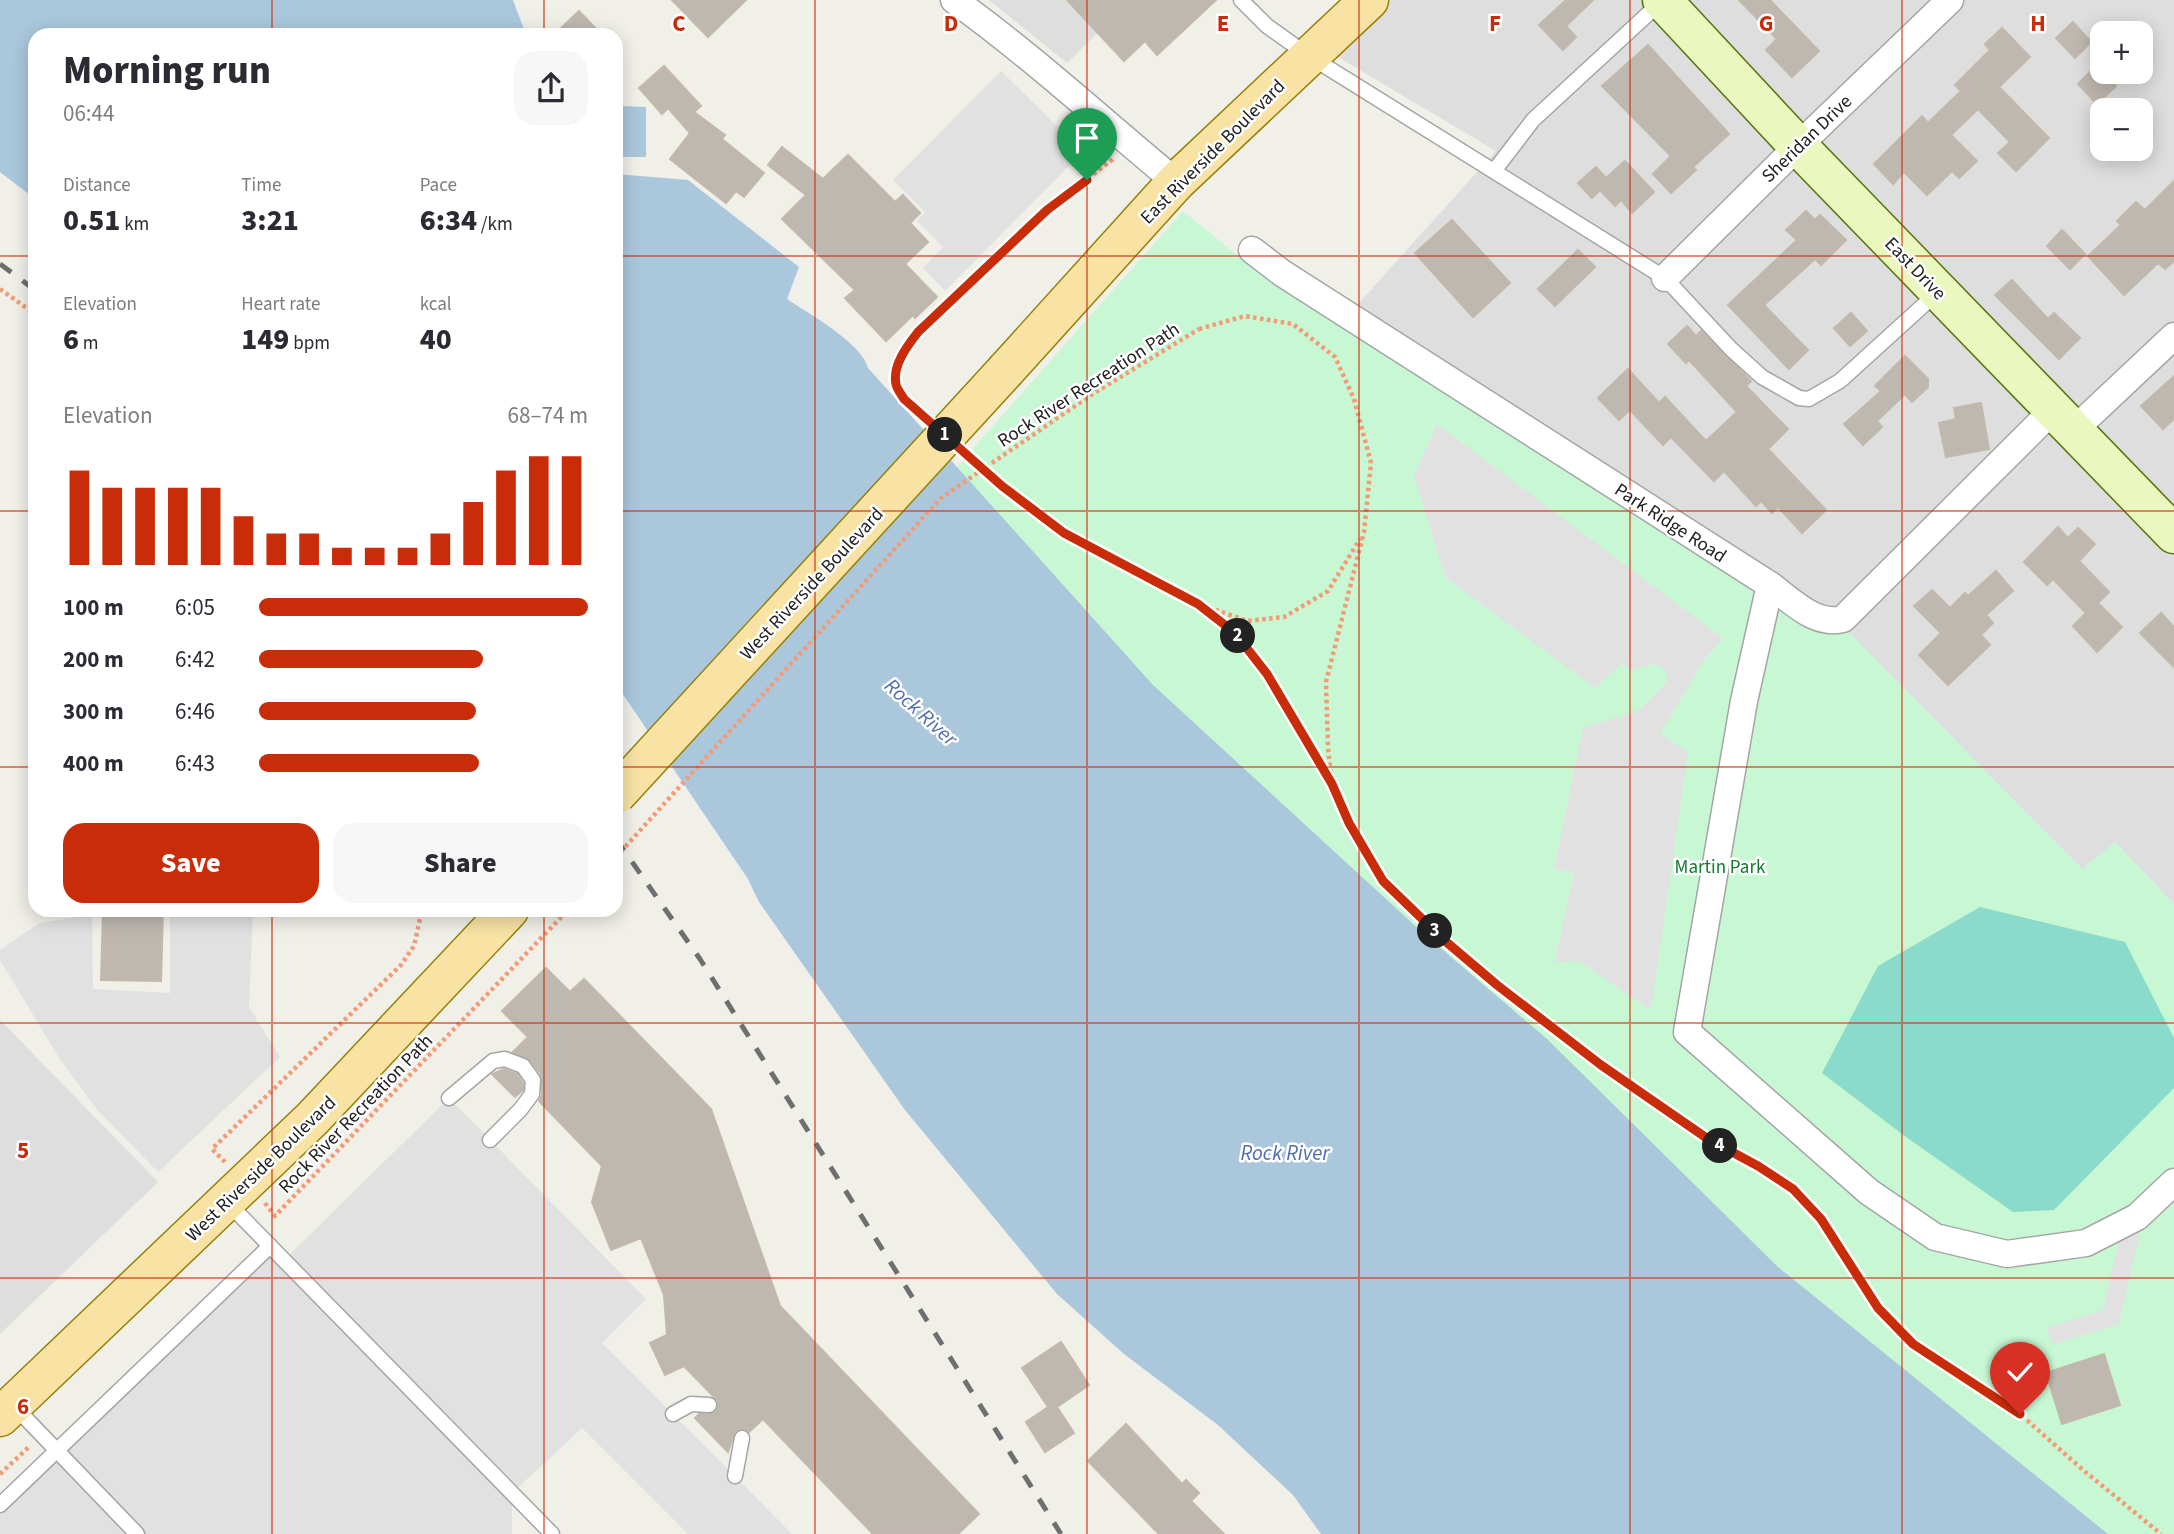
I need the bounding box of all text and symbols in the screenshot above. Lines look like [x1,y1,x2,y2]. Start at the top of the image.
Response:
text: C [672,7,686,40]
text: D [944,7,958,40]
text: E [1217,7,1229,40]
text: F [1489,7,1501,40]
text: G [1759,7,1773,40]
text: H [2030,7,2046,40]
map controls [2090,21,2153,161]
button: + [2090,21,2153,84]
text: Morning run [63,44,271,98]
button: share [514,51,588,125]
street label: East Riverside Boulevard [1134,73,1292,231]
street label: Sheridan Drive [1756,89,1858,189]
text: 06:44 [63,97,114,130]
button: − [2090,98,2153,161]
pin [1057,108,1117,180]
icon: arrive [1068,119,1106,157]
text: Distance [63,172,131,199]
text: Time [241,172,281,199]
text: Pace [420,172,457,199]
text: 0.51 [63,199,120,242]
text: 3:21 [241,199,299,242]
text: 6:34 [420,199,477,242]
text: km [120,211,149,238]
text: /km [477,211,513,238]
street label: East Drive [1878,231,1952,307]
text: Elevation [63,291,137,318]
text: Heart rate [241,291,320,318]
text: kcal [420,291,452,318]
street label: Rock River Recreation Path [993,316,1185,454]
text: 6 [63,318,79,361]
text: 149 [241,318,289,361]
text: 40 [420,318,452,361]
text: m [79,330,99,357]
text: bpm [289,330,330,357]
text: Elevation [63,399,153,432]
text: 68–74 m [508,399,588,432]
pin: 1 [928,418,962,452]
text: 1 [939,421,950,448]
street label: Park Ridge Road [1609,477,1731,570]
street label: West Riverside Boulevard [734,502,890,666]
text: 100 m [63,591,124,624]
text: 6:05 [175,591,215,624]
pin: 2 [1220,618,1256,654]
text: 2 [1232,622,1243,649]
text: 200 m [63,643,124,676]
text: 6:42 [175,643,215,676]
water label: Rock River [878,671,965,753]
text: 300 m [63,695,124,728]
text: 6:46 [175,695,215,728]
text: 400 m [63,747,124,780]
text: 6:43 [175,747,215,780]
button: Save [63,823,319,903]
button: Share [333,823,588,903]
park label: Martin Park [1675,854,1766,881]
pin: 3 [1418,914,1452,948]
text: 3 [1429,917,1440,944]
street label: Rock River Recreation Path [273,1028,439,1200]
street label: West Riverside Boulevard [180,1090,342,1248]
pin: 4 [1702,1128,1738,1164]
text: 4 [1714,1132,1725,1159]
text: 5 [17,1134,29,1167]
water label: Rock River [1241,1138,1330,1168]
pin [1990,1342,2050,1414]
icon: check [2001,1353,2039,1391]
text: 6 [17,1390,29,1423]

